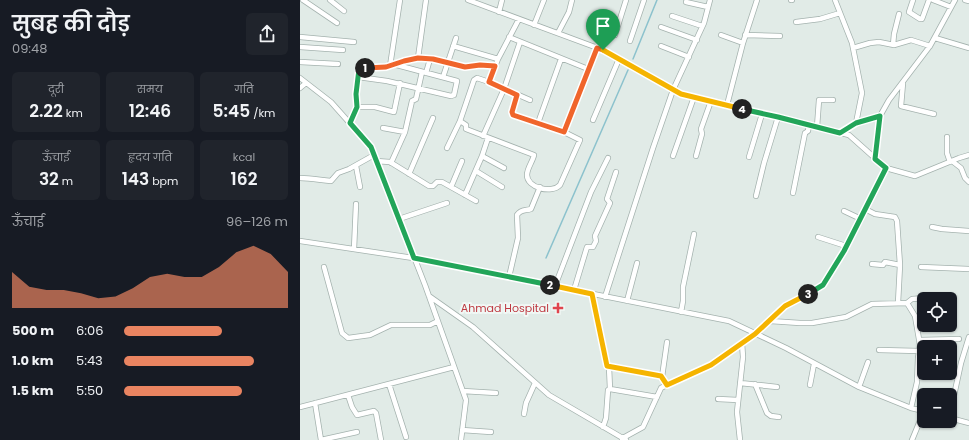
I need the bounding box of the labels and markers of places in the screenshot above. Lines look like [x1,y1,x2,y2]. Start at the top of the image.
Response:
pin [586,9,620,50]
pin: 1 [355,58,375,78]
pin: 4 [732,99,752,119]
pin: 2 [540,275,560,295]
pin: 3 [798,284,818,304]
place label: Ahmad Hospital [461,300,549,316]
marker: Ahmad Hospital [552,302,564,314]

